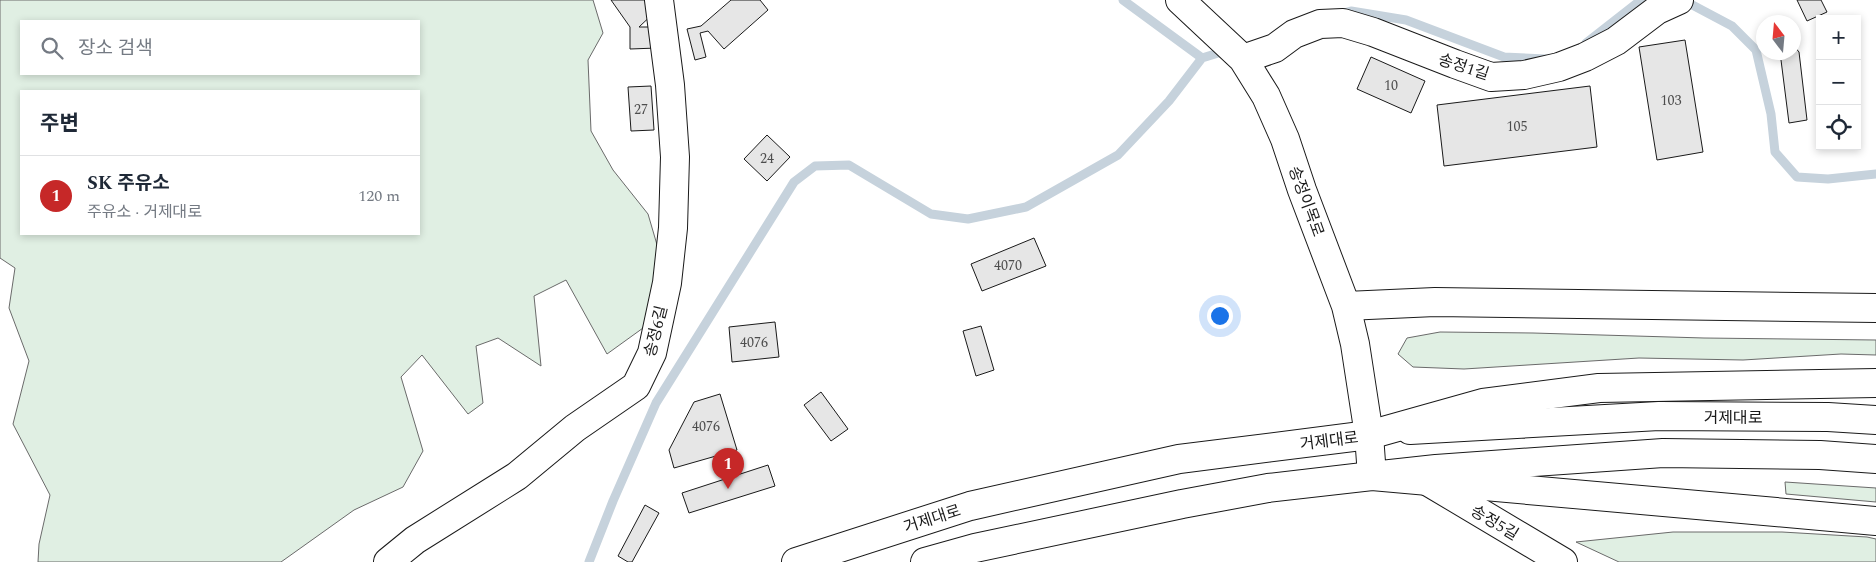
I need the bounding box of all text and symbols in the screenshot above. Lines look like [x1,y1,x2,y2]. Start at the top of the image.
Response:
north arrow [1756,15,1801,60]
map controls [1816,15,1861,150]
button: + [1816,15,1861,60]
search box [20,20,420,75]
icon: search [38,34,66,62]
text: 장소 검색 [78,34,153,63]
street label: 송정1길 [1435,47,1492,86]
button: − [1816,60,1861,105]
house number: 10 [1384,75,1398,96]
house number: 103 [1661,90,1682,111]
house number: 27 [634,99,648,120]
button: locate [1816,105,1861,150]
text: 주변 [40,108,79,140]
house number: 105 [1507,116,1528,137]
house number: 24 [760,148,774,169]
street label: 송정이목로 [1282,163,1330,240]
text: SK 주유소 [87,169,170,198]
text: 1 [52,184,60,208]
text: 120 m [358,184,400,208]
text: 주유소 · 거제대로 [87,200,202,224]
house number: 4070 [994,255,1022,276]
street label: 송정6길 [638,303,674,359]
your location [1207,303,1233,329]
house number: 4076 [740,332,768,353]
street label: 거제대로 [1704,406,1763,430]
house number: 4076 [692,416,720,437]
street label: 거제대로 [1298,425,1360,456]
pin: 1 [712,448,744,489]
street label: 거제대로 [901,498,964,539]
street label: 송정5길 [1466,499,1523,547]

